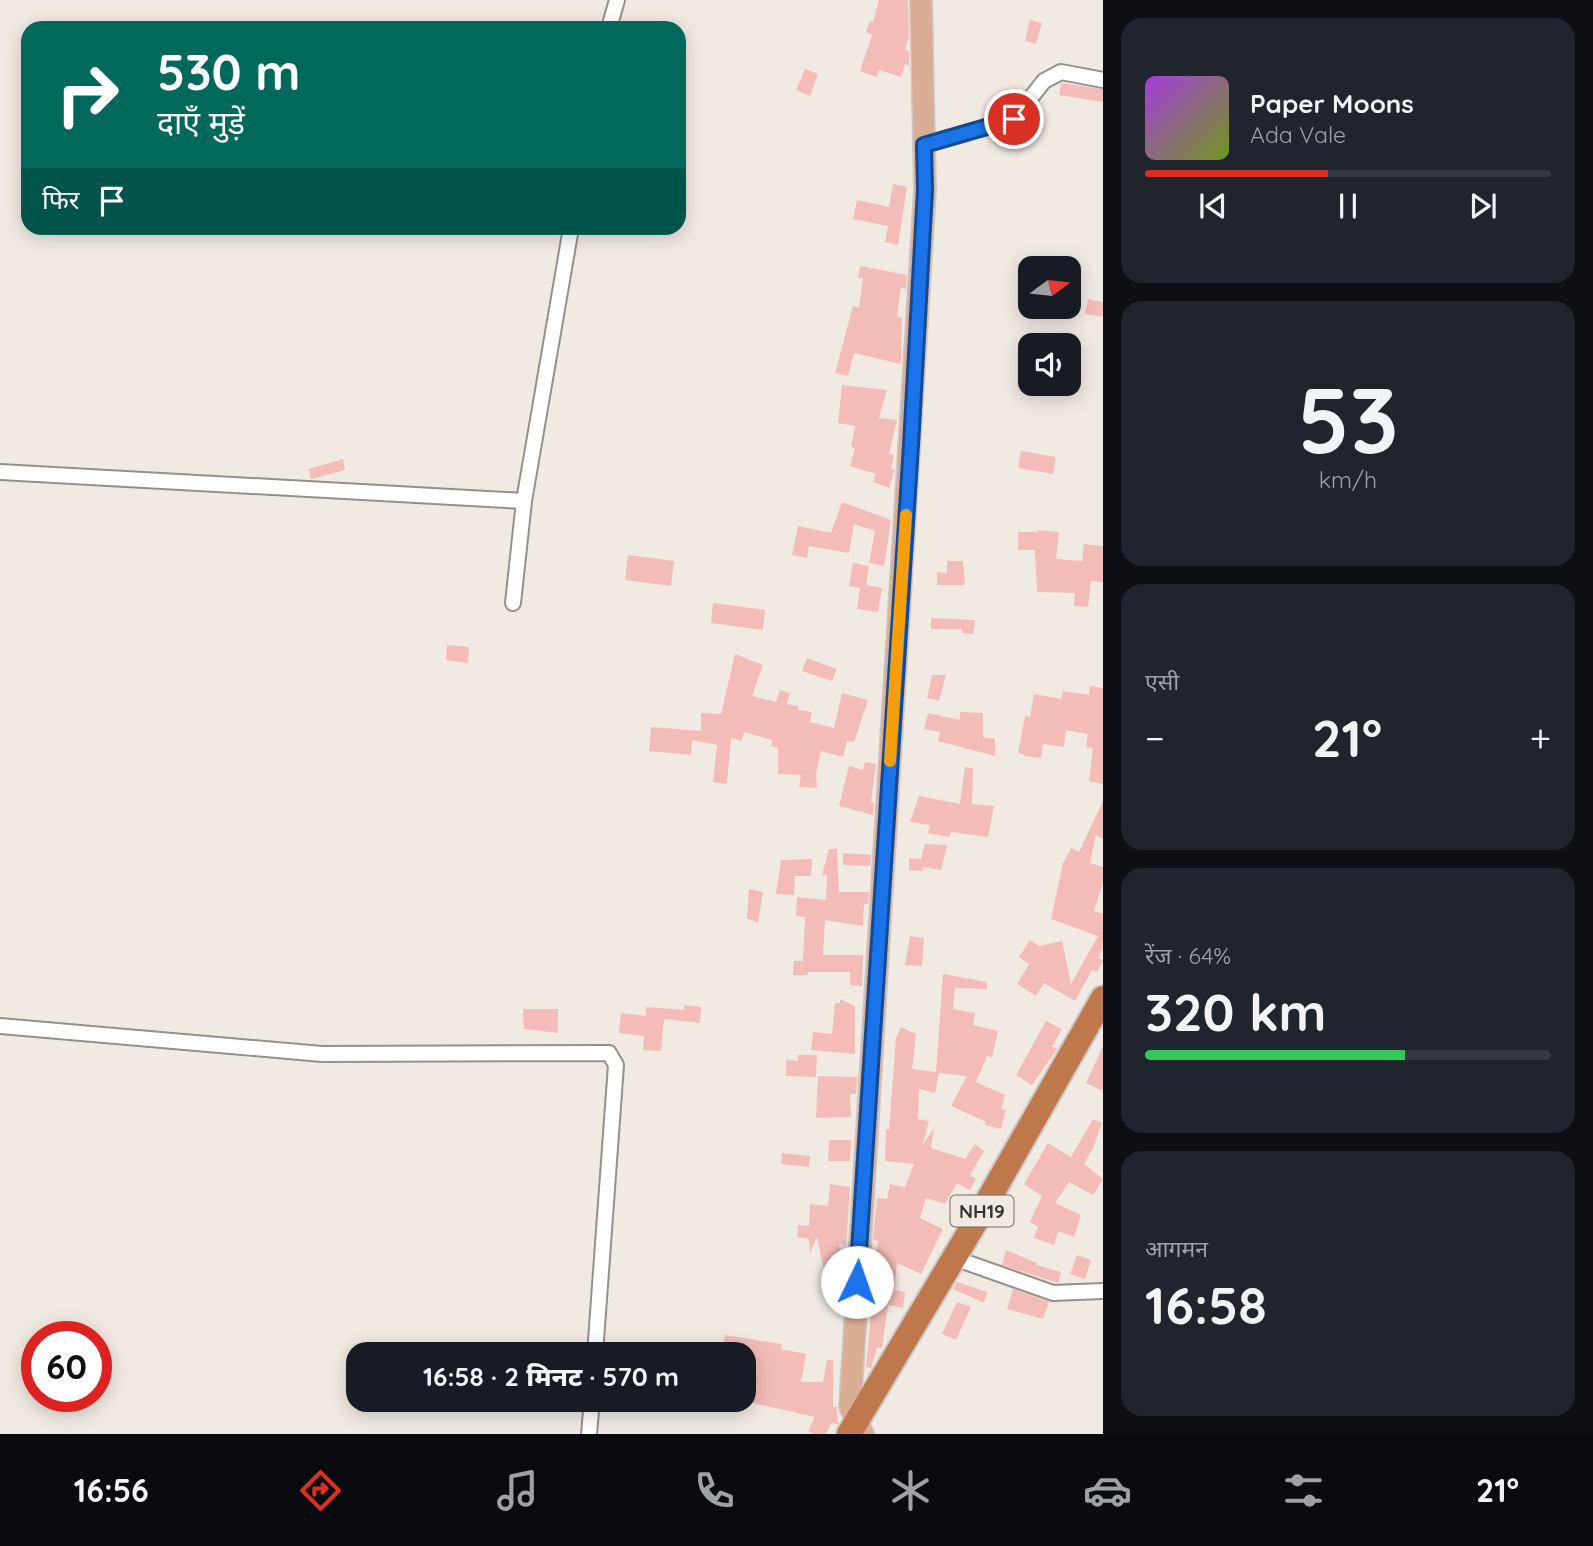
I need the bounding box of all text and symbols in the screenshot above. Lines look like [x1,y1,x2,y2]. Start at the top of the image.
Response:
text: 530 m [157,41,301,102]
icon: right [42,49,133,140]
text: Paper Moons [1250,87,1414,120]
pin [984,89,1044,149]
icon: arrive [995,100,1033,138]
text: दाएँ मुड़ें [157,102,245,142]
text: Ada Vale [1250,120,1346,149]
icon: arrive [93,182,131,220]
text: फिर [42,183,79,216]
icon: previous [1194,187,1232,225]
icon: pause [1329,187,1367,225]
icon: next [1464,187,1502,225]
north arrow [1018,256,1082,318]
map controls [1018,256,1081,396]
button: sound [1018,333,1081,396]
text: 53 [1297,362,1399,476]
text: km/h [1319,465,1377,494]
text: एसी [1145,667,1179,696]
text: 21° [1312,705,1382,770]
text: − [1145,714,1165,762]
text: + [1530,714,1551,762]
text: रेंज · 64% [1145,941,1231,970]
text: 320 km [1145,979,1327,1044]
road number: NH19 [950,1196,1014,1226]
text: आगमन [1145,1234,1208,1263]
position arrow [820,1245,894,1319]
text: 16:58 [1145,1272,1267,1337]
speed limit sign: 60 [21,1321,112,1412]
text: 16:58 · 2 मिनट · 570 m [423,1360,679,1393]
icon: directions [296,1466,345,1515]
icon: music [493,1466,542,1515]
icon: phone [690,1466,739,1515]
icon: climate [886,1466,935,1515]
icon: car [1083,1466,1132,1515]
icon: filters [1279,1466,1328,1515]
text: 16:56 [74,1470,149,1510]
text: 21° [1476,1470,1519,1510]

